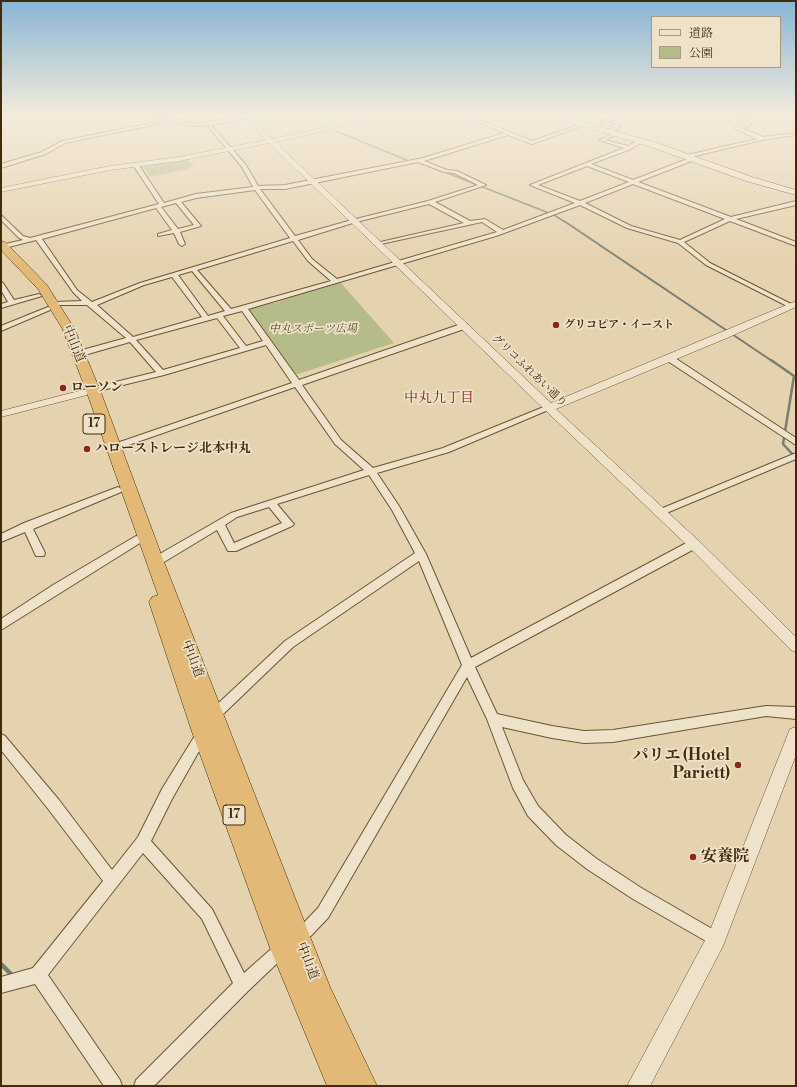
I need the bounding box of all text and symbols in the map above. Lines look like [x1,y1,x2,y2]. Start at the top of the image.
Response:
legend [651,16,781,68]
text: 道路 [689,26,713,41]
text: 公園 [689,46,713,61]
place label: グリコピア・イースト [564,318,674,332]
marker: グリコピア・イースト [551,320,561,330]
park label: 中丸スポーツ広場 [269,322,357,336]
street label: 中山道 [58,323,88,365]
street label: グリコふれあい通り [489,332,569,410]
place label: ローソン [71,380,123,396]
marker: ローソン [58,383,68,393]
district label: 中丸九丁目 [404,391,474,407]
road number: 17 [83,414,105,434]
place label: ハローストレージ北本中丸 [95,441,251,457]
marker: ハローストレージ北本中丸 [82,444,92,454]
street label: 中山道 [178,638,206,680]
place label: パリエ (Hotel Pariett) [632,746,730,784]
marker: パリエ (Hotel Pariett) [733,760,743,770]
road number: 17 [223,805,245,825]
place label: 安養院 [701,847,749,867]
marker: 安養院 [688,852,698,862]
street label: 中山道 [293,940,321,982]

